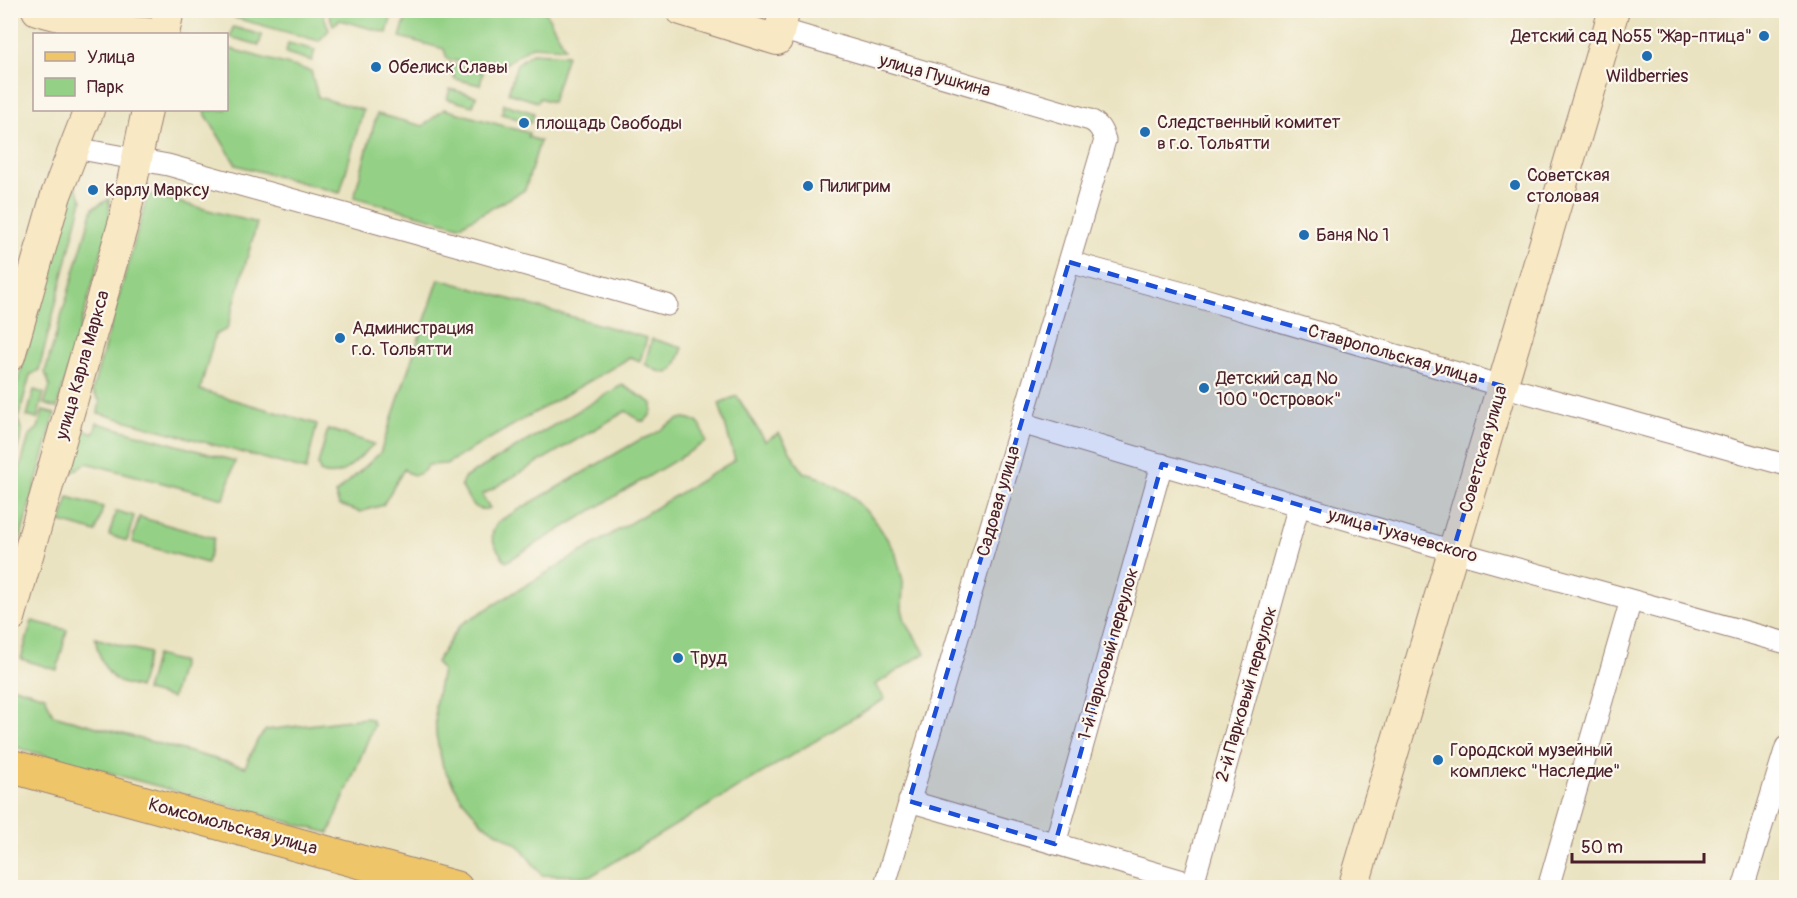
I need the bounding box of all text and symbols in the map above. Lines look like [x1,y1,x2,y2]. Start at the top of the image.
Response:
place label: Детский сад №55 "Жар-птица" [1510,25,1752,48]
marker: Детский сад №55 "Жар-птица" [1757,29,1771,43]
legend [33,33,228,111]
text: Улица [87,46,135,69]
street label: улица Пушкина [876,48,993,102]
marker: Wildberries [1640,49,1654,63]
place label: Обелиск Славы [388,56,508,79]
marker: Обелиск Славы [369,60,383,74]
place label: Wildberries [1606,65,1688,88]
text: Парк [87,76,124,99]
place label: Следственный комитет в г.о. Тольятти [1157,111,1341,155]
place label: площадь Свободы [536,112,682,135]
marker: площадь Свободы [517,116,531,130]
marker: Следственный комитет в г.о. Тольятти [1138,125,1152,139]
place label: Советская столовая [1527,164,1610,208]
place label: Пилигрим [820,175,891,198]
marker: Советская столовая [1508,178,1522,192]
place label: Карлу Марксу [105,179,210,202]
marker: Пилигрим [801,179,815,193]
marker: Карлу Марксу [86,183,100,197]
place label: Баня № 1 [1316,224,1389,247]
marker: Баня № 1 [1297,228,1311,242]
street label: улица Карла Маркса [50,288,115,443]
place label: Администрация г.о. Тольятти [352,317,474,361]
street label: Ставропольская улица [1305,319,1481,390]
marker: Администрация г.о. Тольятти [333,331,347,345]
place label: Детский сад № 100 "Островок" [1215,367,1341,411]
marker: Детский сад № 100 "Островок" [1197,381,1211,395]
street label: Советская улица [1454,383,1513,516]
street label: Садовая улица [972,443,1025,559]
street label: улица Тухачевского [1324,503,1481,568]
street label: 1-й Парковый переулок [1073,565,1144,743]
street label: 2-й Парковый переулок [1210,604,1283,784]
place label: Труд [690,647,727,670]
marker: Труд [671,651,685,665]
place label: Городской музейный комплекс "Наследие" [1450,739,1620,783]
marker: Городской музейный комплекс "Наследие" [1431,753,1445,767]
street label: Комсомольская улица [146,793,320,860]
scale bar [1572,826,1704,864]
text: 50 m [1581,836,1623,859]

